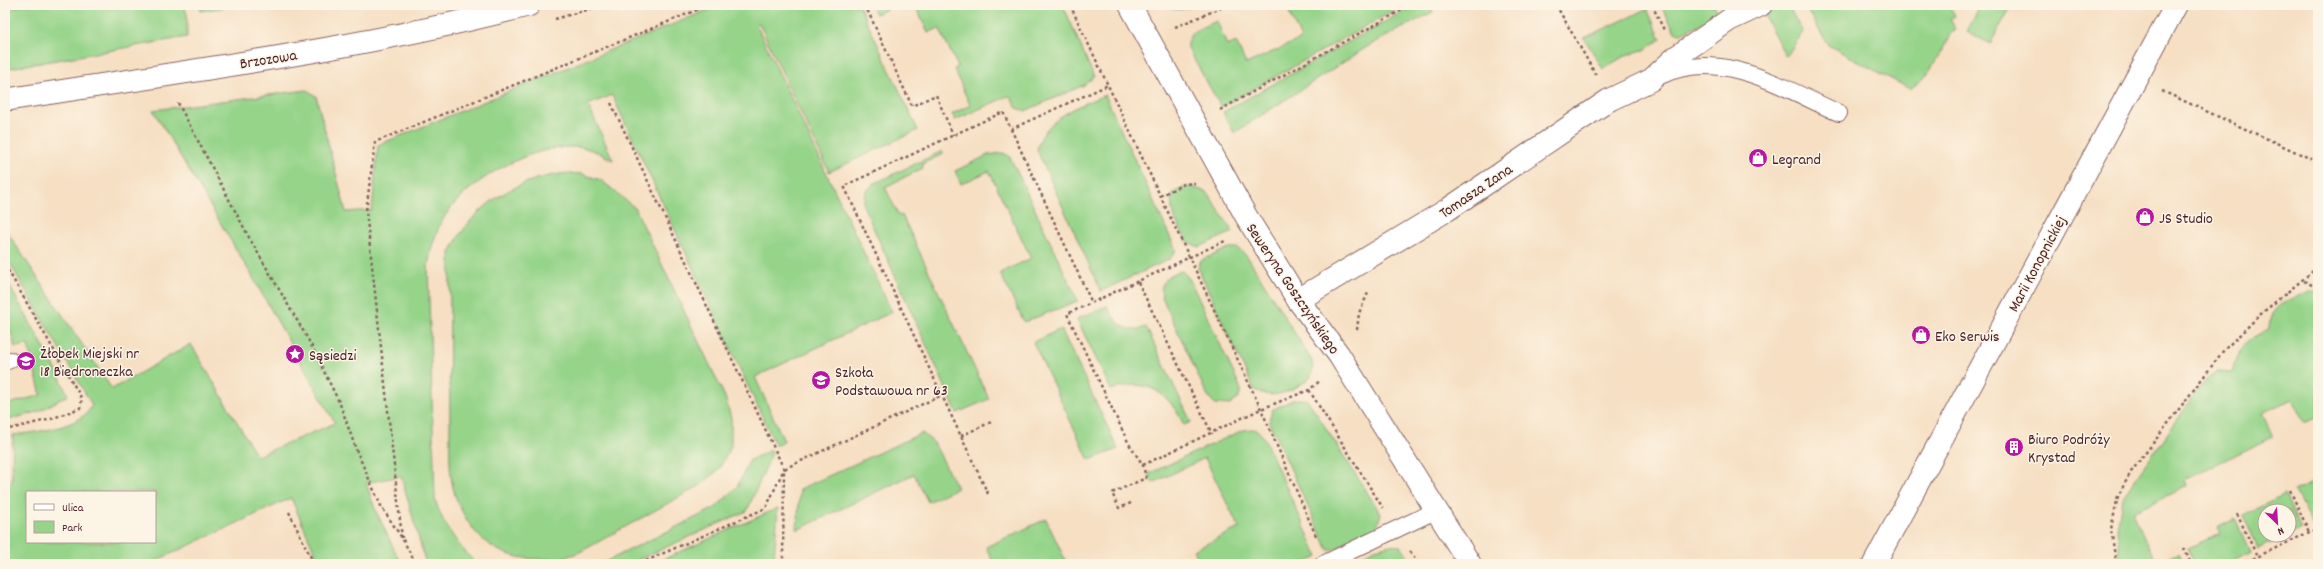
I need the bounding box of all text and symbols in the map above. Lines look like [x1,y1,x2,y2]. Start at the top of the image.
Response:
street label: Brzozowa [238,45,299,76]
shop icon: Legrand [1747,147,1769,169]
place label: Legrand [1772,149,1821,172]
street label: Tomasza Zana [1435,159,1518,225]
shop icon: JS Studio [2134,206,2156,228]
place label: JS Studio [2159,208,2213,231]
street label: Marii Konopnickiej [2003,212,2073,316]
street label: Seweryna Goszczyńskiego [1239,219,1345,360]
shop icon: Eko Serwis [1910,324,1932,346]
place label: Eko Serwis [1935,326,2000,349]
place label: Żłobek Miejski nr 18 Biedroneczka [40,343,139,384]
place icon: Sąsiedzi [284,343,306,365]
place label: Sąsiedzi [309,345,356,368]
school or university icon: Żłobek Miejski nr 18 Biedroneczka [15,350,37,372]
place label: Szkoła Podstawowa nr 63 [835,362,948,403]
school or university icon: Szkoła Podstawowa nr 63 [810,369,832,391]
place label: Biuro Podróży Krystad [2028,429,2110,470]
building icon: Biuro Podróży Krystad [2003,436,2025,458]
legend [26,491,156,543]
text: Ulica [62,500,84,517]
north arrow [2257,503,2297,543]
text: Park [62,520,83,537]
text: N [2274,522,2286,539]

